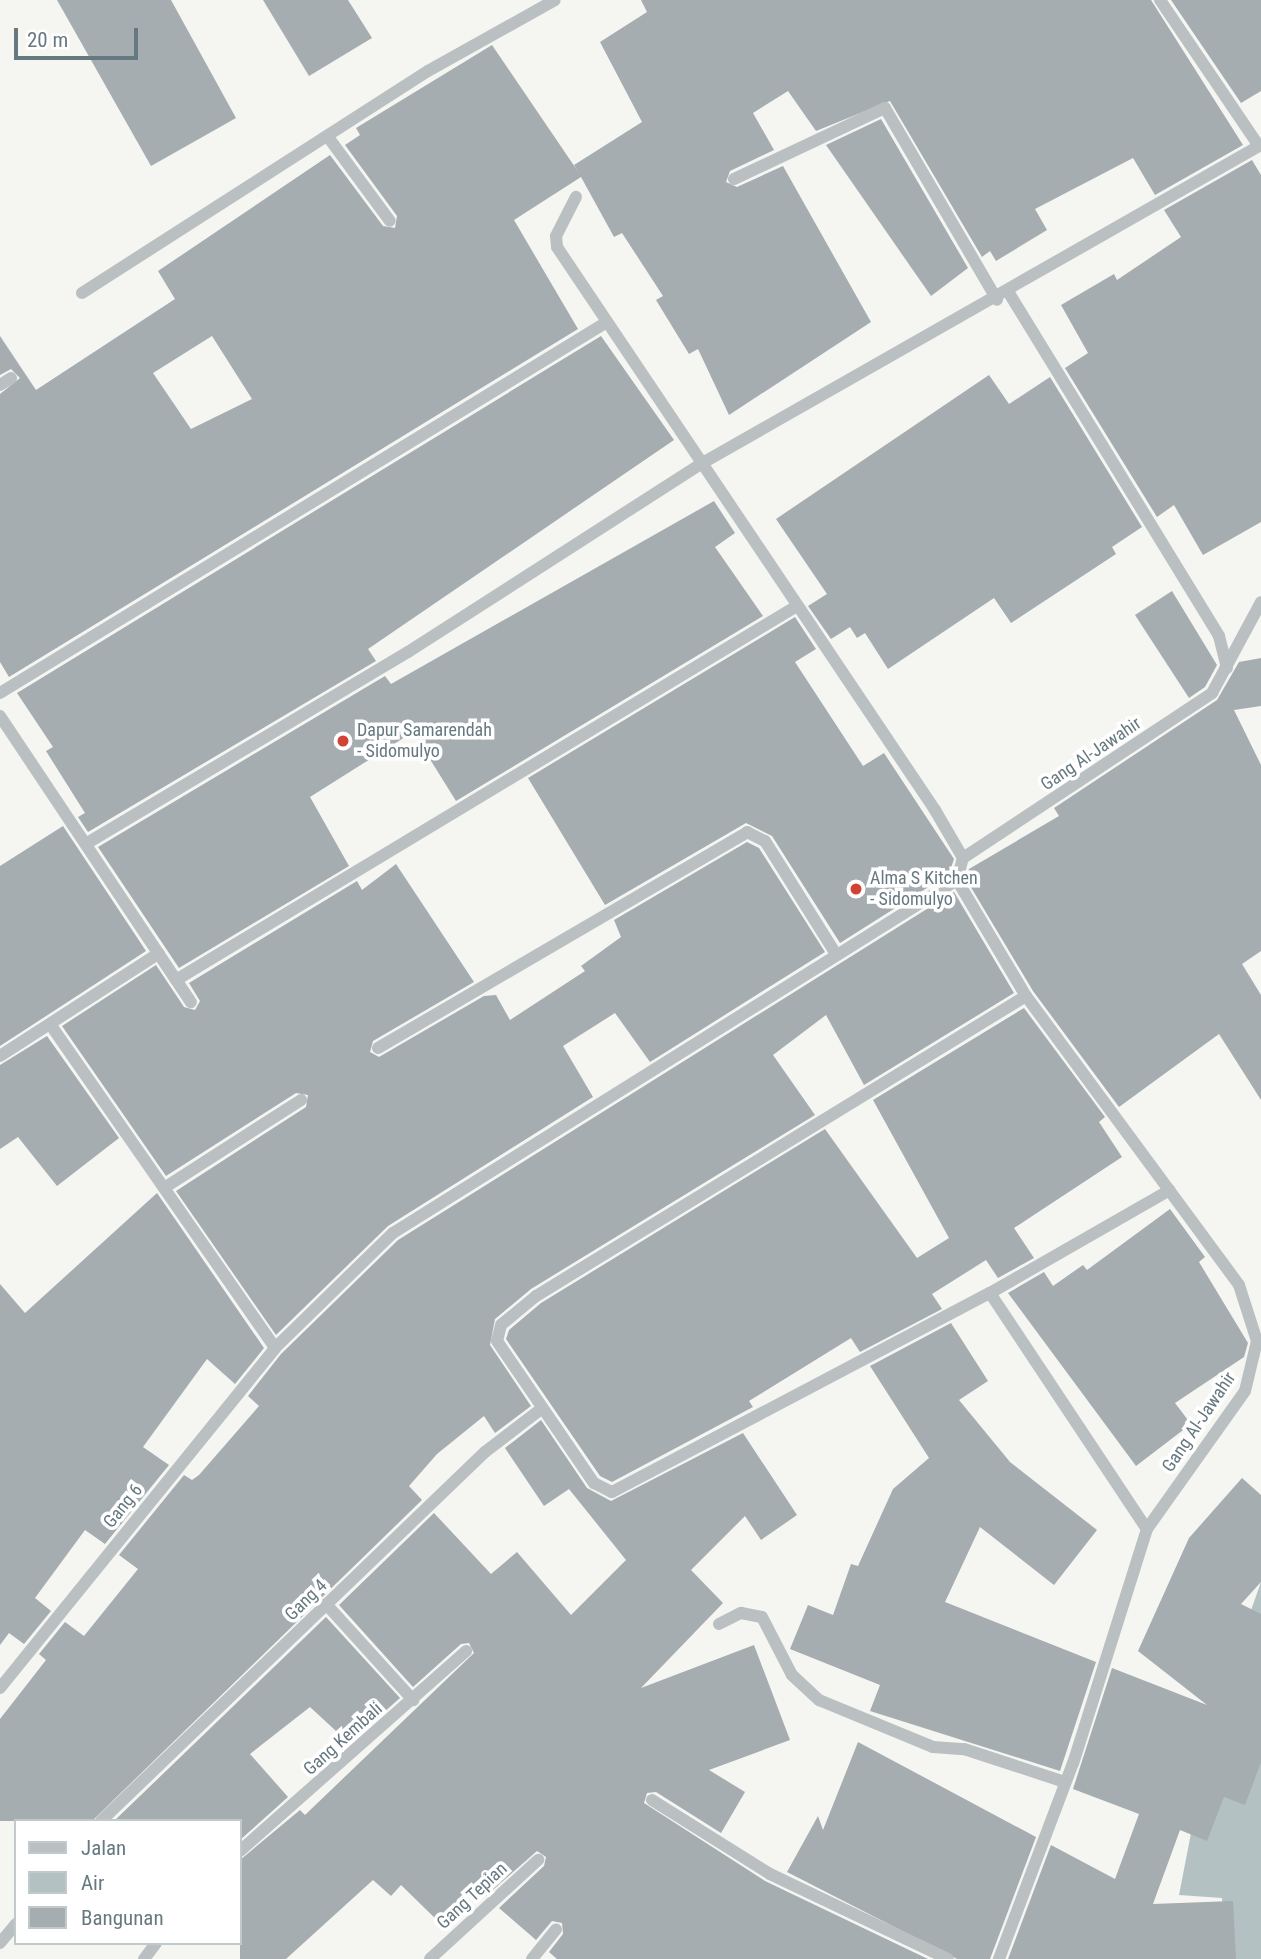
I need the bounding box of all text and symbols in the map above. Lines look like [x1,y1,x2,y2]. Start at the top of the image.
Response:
scale bar [18,14,142,58]
text: 20 m [27,28,68,52]
street label: Gang Al-Jawahir [1037,713,1145,795]
place label: Dapur Samarendah - Sidomulyo [357,720,492,762]
marker: Dapur Samarendah - Sidomulyo [335,733,351,749]
place label: Alma S Kitchen - Sidomulyo [870,868,978,910]
marker: Alma S Kitchen - Sidomulyo [848,881,864,897]
street label: Gang Al-Jawahir [1158,1368,1240,1476]
street label: Gang 6 [99,1480,147,1532]
street label: Gang 4 [281,1575,331,1625]
street label: Gang Kembali [299,1698,387,1780]
legend [14,1819,242,1945]
text: Jalan [81,1836,126,1860]
street label: Gang Tepian [432,1858,512,1934]
text: Air [81,1871,104,1895]
text: Bangunan [81,1906,164,1930]

